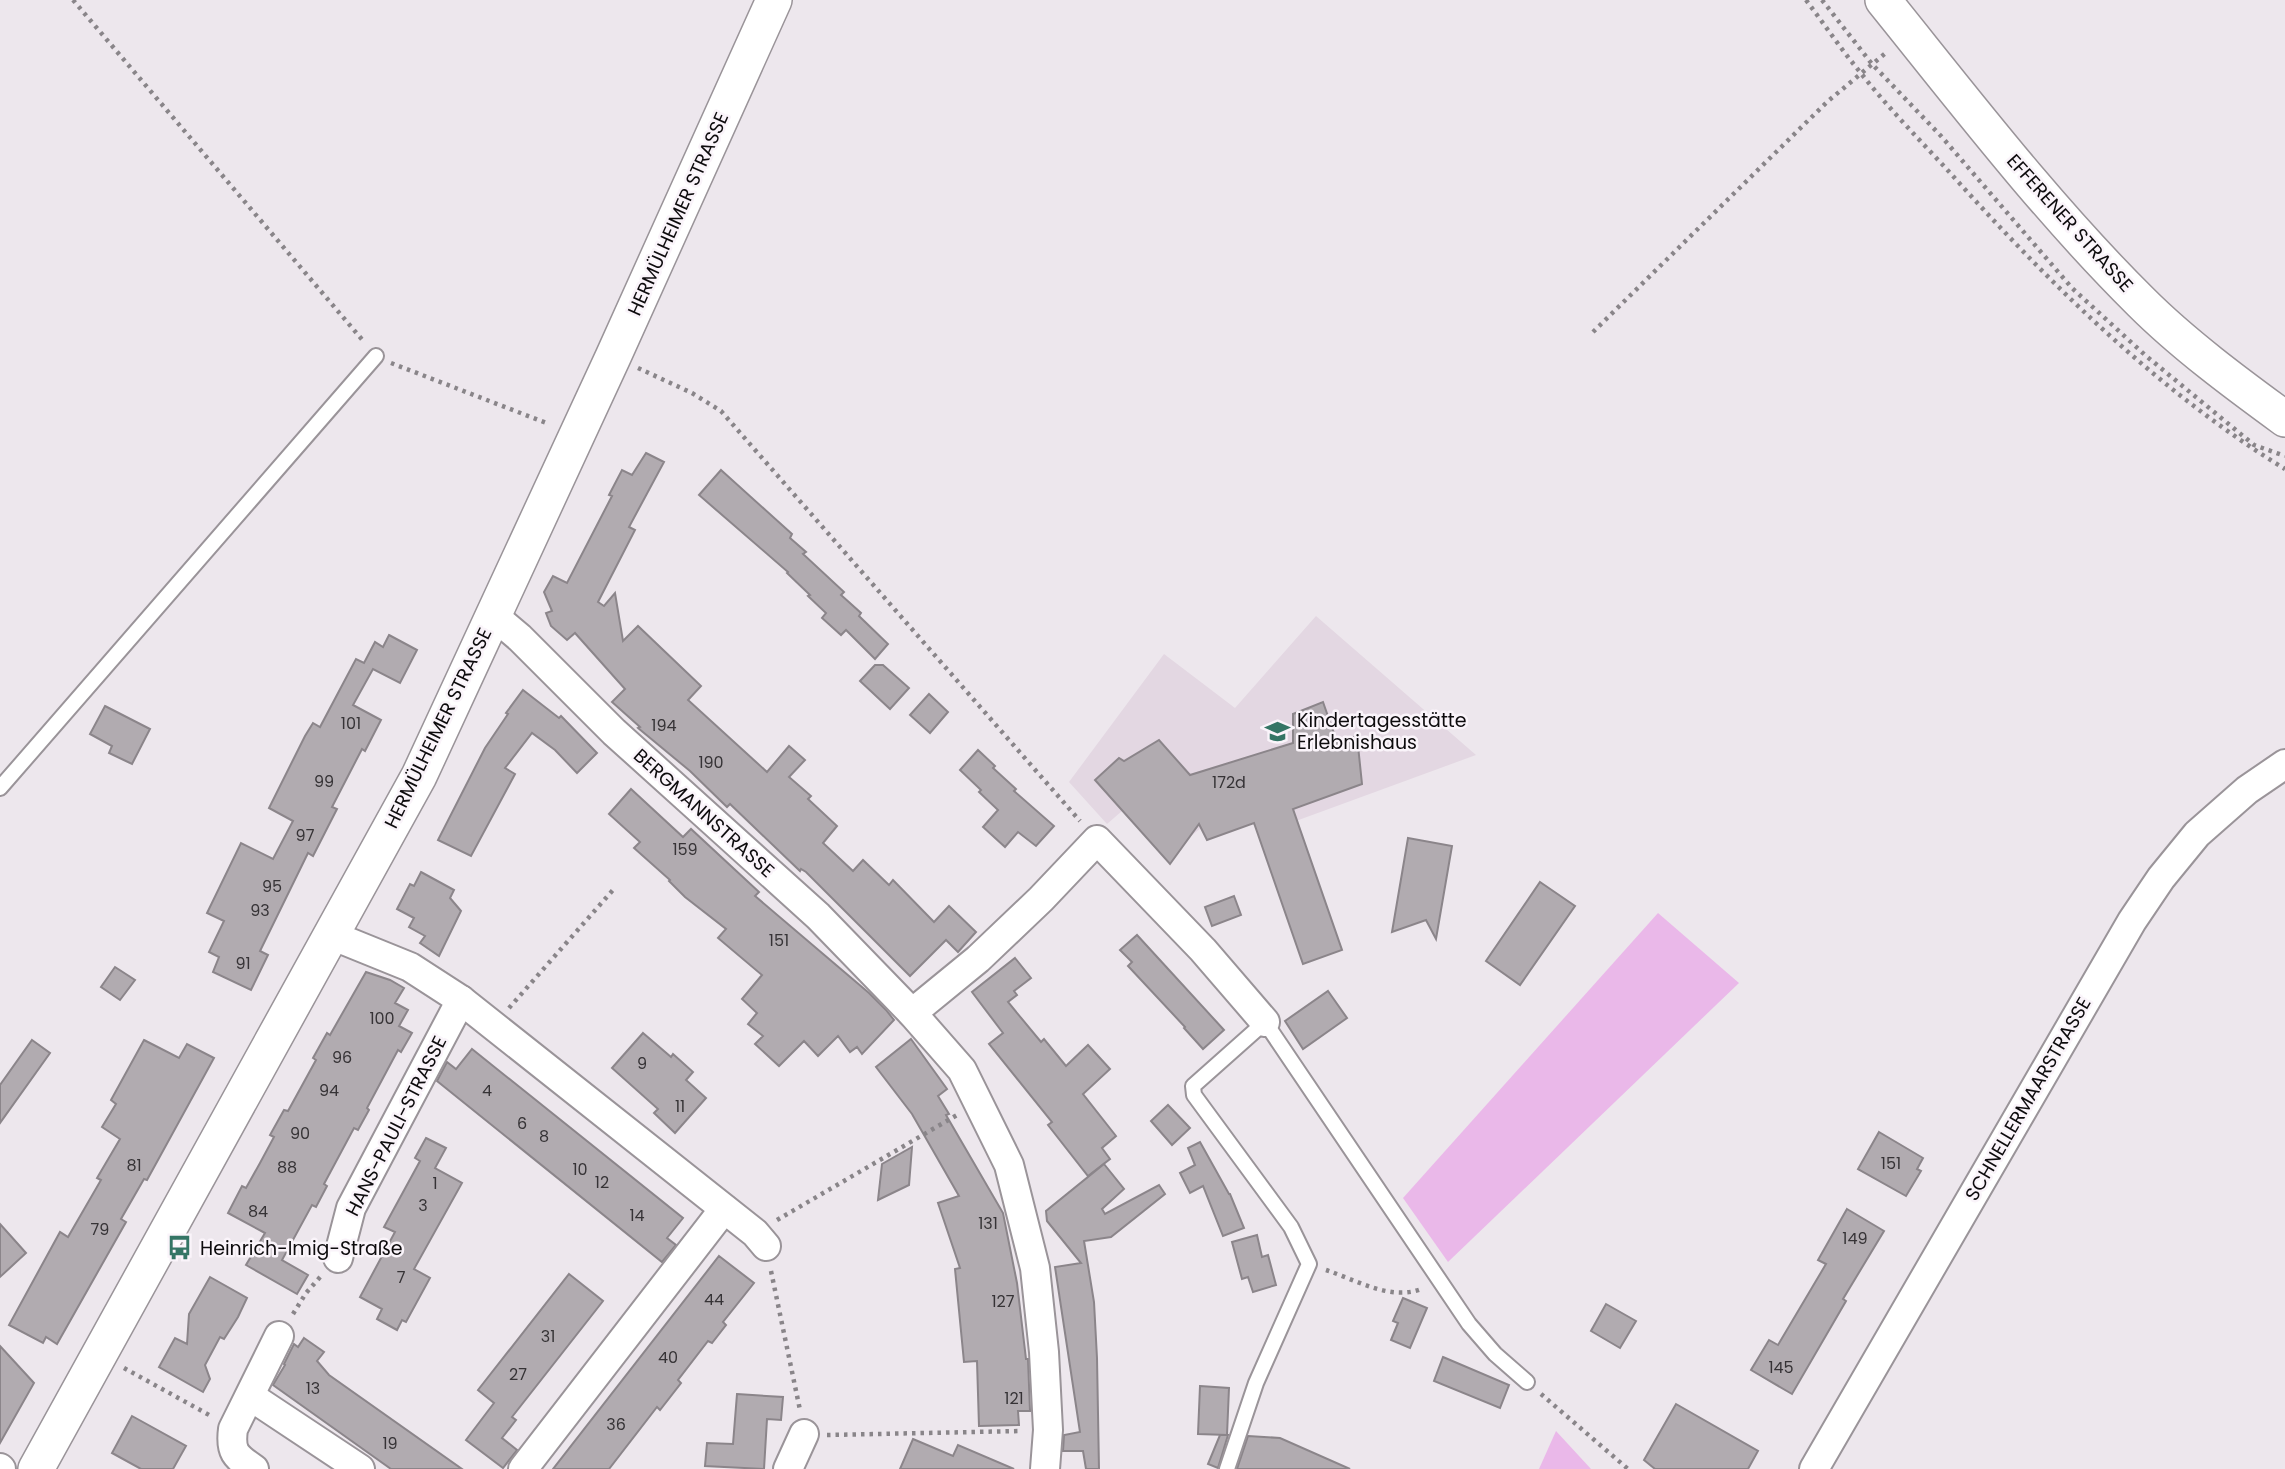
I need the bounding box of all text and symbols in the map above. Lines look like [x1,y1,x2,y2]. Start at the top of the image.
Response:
street label: HERMÜLHEIMER STRASSE [621,108,735,320]
street label: EFFERENER STRASSE [2001,148,2139,298]
street label: HERMÜLHEIMER STRASSE [378,623,498,833]
place label: Kindertagesstätte Erlebnishaus [1297,707,1467,756]
house number: 101 [341,712,361,735]
house number: 194 [651,714,677,737]
school or university icon: Kindertagesstätte Erlebnishaus [1263,717,1291,745]
street label: BERGMANNSTRASSE [628,742,780,884]
house number: 190 [698,751,724,774]
house number: 99 [314,770,334,793]
house number: 172d [1212,771,1246,794]
house number: 97 [296,824,315,847]
house number: 159 [672,838,698,861]
house number: 95 [262,875,282,898]
house number: 93 [250,899,270,922]
house number: 151 [769,929,789,952]
house number: 91 [235,952,251,975]
street label: SCHNELLERMAARSTRASSE [1959,992,2097,1206]
house number: 100 [369,1007,395,1030]
street label: HANS-PAULI-STRASSE [339,1031,453,1221]
house number: 96 [332,1046,352,1069]
house number: 9 [637,1052,647,1075]
house number: 94 [319,1079,339,1102]
house number: 4 [482,1079,492,1102]
house number: 11 [675,1095,685,1118]
house number: 6 [517,1112,527,1135]
house number: 90 [290,1122,310,1145]
house number: 8 [539,1125,549,1148]
house number: 151 [1881,1152,1901,1175]
house number: 81 [126,1154,142,1177]
house number: 88 [277,1156,297,1179]
house number: 10 [572,1158,588,1181]
house number: 12 [595,1171,609,1194]
house number: 1 [432,1172,438,1195]
house number: 3 [418,1194,428,1217]
house number: 84 [248,1200,268,1223]
house number: 14 [629,1204,645,1227]
house number: 131 [978,1212,998,1235]
house number: 79 [91,1218,109,1241]
house number: 149 [1842,1227,1868,1250]
bus stop icon: Heinrich-Imig-Straße [166,1234,194,1262]
place label: Heinrich-Imig-Straße [200,1235,403,1262]
house number: 7 [397,1266,406,1289]
house number: 44 [704,1288,724,1311]
house number: 127 [991,1290,1015,1313]
house number: 31 [541,1325,555,1348]
house number: 40 [658,1346,678,1369]
house number: 145 [1768,1356,1794,1379]
house number: 27 [509,1363,527,1386]
house number: 13 [306,1377,320,1400]
house number: 121 [1004,1387,1024,1410]
house number: 36 [606,1413,626,1436]
house number: 19 [382,1432,398,1455]

